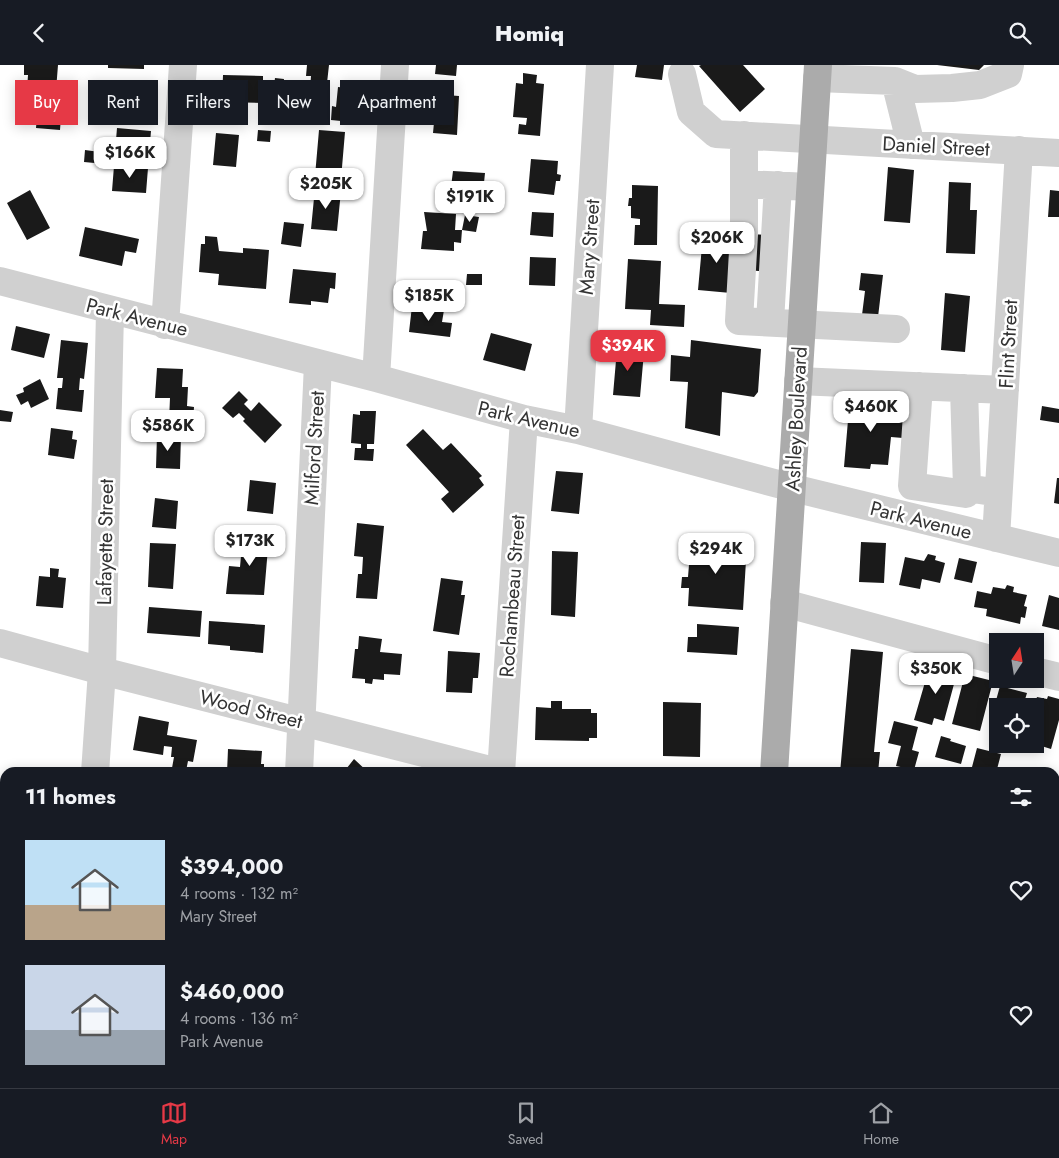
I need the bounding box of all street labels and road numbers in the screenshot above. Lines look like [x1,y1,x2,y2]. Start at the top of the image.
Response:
street label: Daniel Street [882,129,991,164]
street label: Mary Street [572,198,607,296]
street label: Park Avenue [83,291,191,344]
street label: Flint Street [992,299,1025,389]
street label: Ashley Boulevard [778,346,815,492]
street label: Milford Street [297,390,332,506]
street label: Park Avenue [475,394,583,445]
street label: Lafayette Street [90,478,121,605]
street label: Park Avenue [867,494,975,547]
street label: Rochambeau Street [492,514,533,678]
street label: Wood Street [196,683,306,736]

